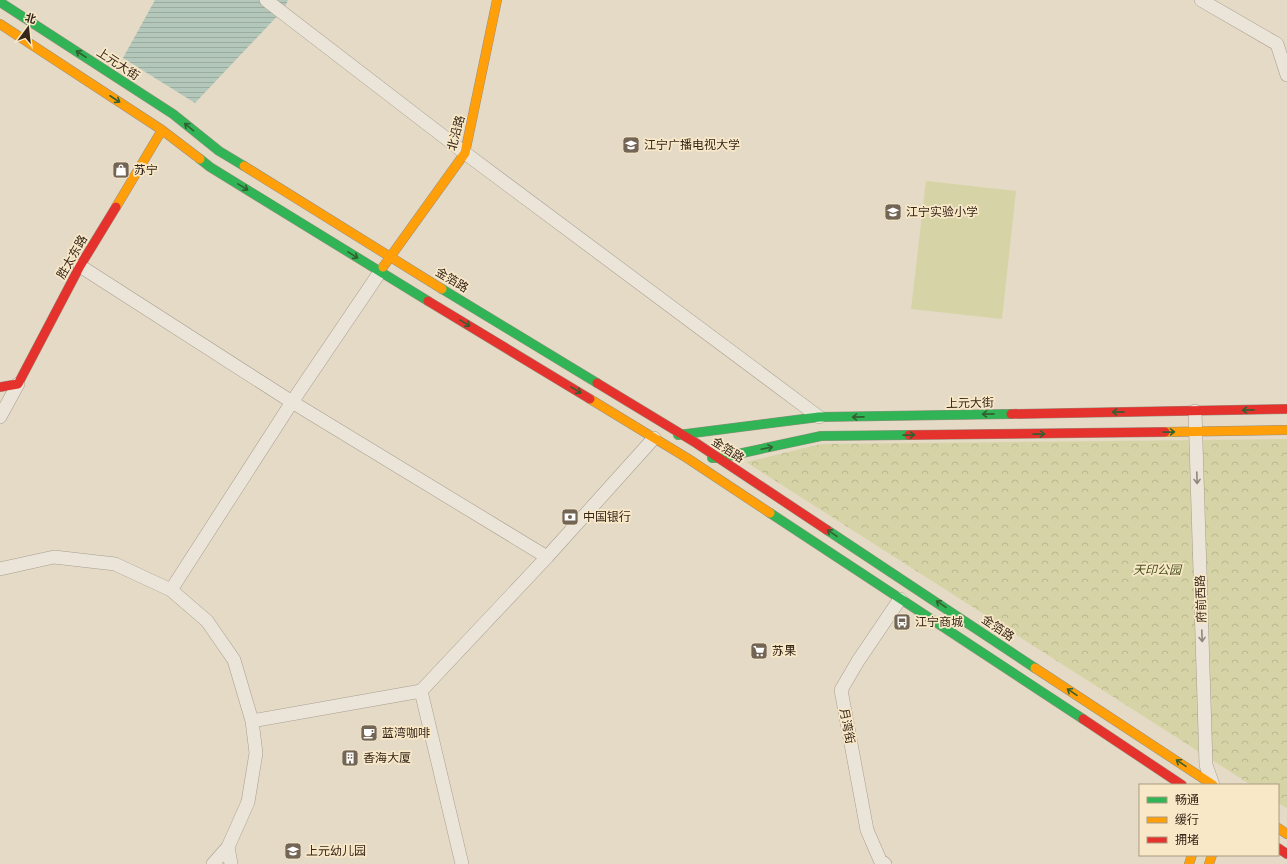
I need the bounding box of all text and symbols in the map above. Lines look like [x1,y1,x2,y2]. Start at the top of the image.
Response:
north arrow [8,8,48,48]
text: 北 [23,10,38,27]
street label: 上元大街 [94,44,142,83]
one-way arrow [75,50,87,58]
one-way arrow [109,95,120,103]
street label: 北沿路 [444,114,467,152]
one-way arrow [183,123,194,131]
school or university icon: 江宁广播电视大学 [621,135,641,155]
place label: 江宁广播电视大学 [644,137,740,152]
shop icon: 苏宁 [111,160,131,180]
place label: 苏宁 [134,162,158,177]
one-way arrow [237,184,249,192]
school or university icon: 江宁实验小学 [883,202,903,222]
place label: 江宁实验小学 [906,204,978,219]
street label: 胜太东路 [53,232,90,281]
one-way arrow [348,251,359,260]
street label: 金箔路 [433,264,472,295]
one-way arrow [459,319,470,327]
one-way arrow [570,387,582,395]
street label: 上元大街 [946,395,994,410]
one-way arrow [1242,406,1255,414]
one-way arrow [1112,408,1125,416]
one-way arrow [982,411,995,418]
one-way arrow [852,413,865,421]
one-way arrow [1162,428,1175,436]
one-way arrow [1032,430,1045,437]
one-way arrow [902,431,915,439]
street label: 金箔路 [709,433,747,466]
one-way arrow [760,443,773,451]
one-way arrow [1193,471,1201,484]
bank icon: 中国银行 [560,507,580,527]
place label: 中国银行 [583,509,631,524]
one-way arrow [827,529,838,537]
park label: 天印公园 [1133,562,1183,577]
street label: 府前西路 [1192,575,1209,623]
one-way arrow [935,600,946,609]
street label: 金箔路 [979,611,1017,644]
bus stop icon: 江宁商城 [892,612,912,632]
place label: 江宁商城 [915,614,963,629]
one-way arrow [1198,629,1206,642]
supermarket icon: 苏果 [749,641,769,661]
place label: 苏果 [772,643,796,658]
one-way arrow [1067,688,1078,696]
street label: 月湾街 [837,707,858,745]
cafe icon: 蓝湾咖啡 [359,723,379,743]
place label: 蓝湾咖啡 [382,725,430,740]
building icon: 香海大厦 [340,748,360,768]
place label: 香海大厦 [363,750,411,765]
one-way arrow [1175,759,1187,767]
legend [1139,784,1279,856]
text: 畅通 [1175,792,1199,807]
text: 缓行 [1175,812,1199,827]
text: 拥堵 [1175,832,1199,847]
school or university icon: 上元幼儿园 [283,841,303,861]
place label: 上元幼儿园 [306,843,366,858]

